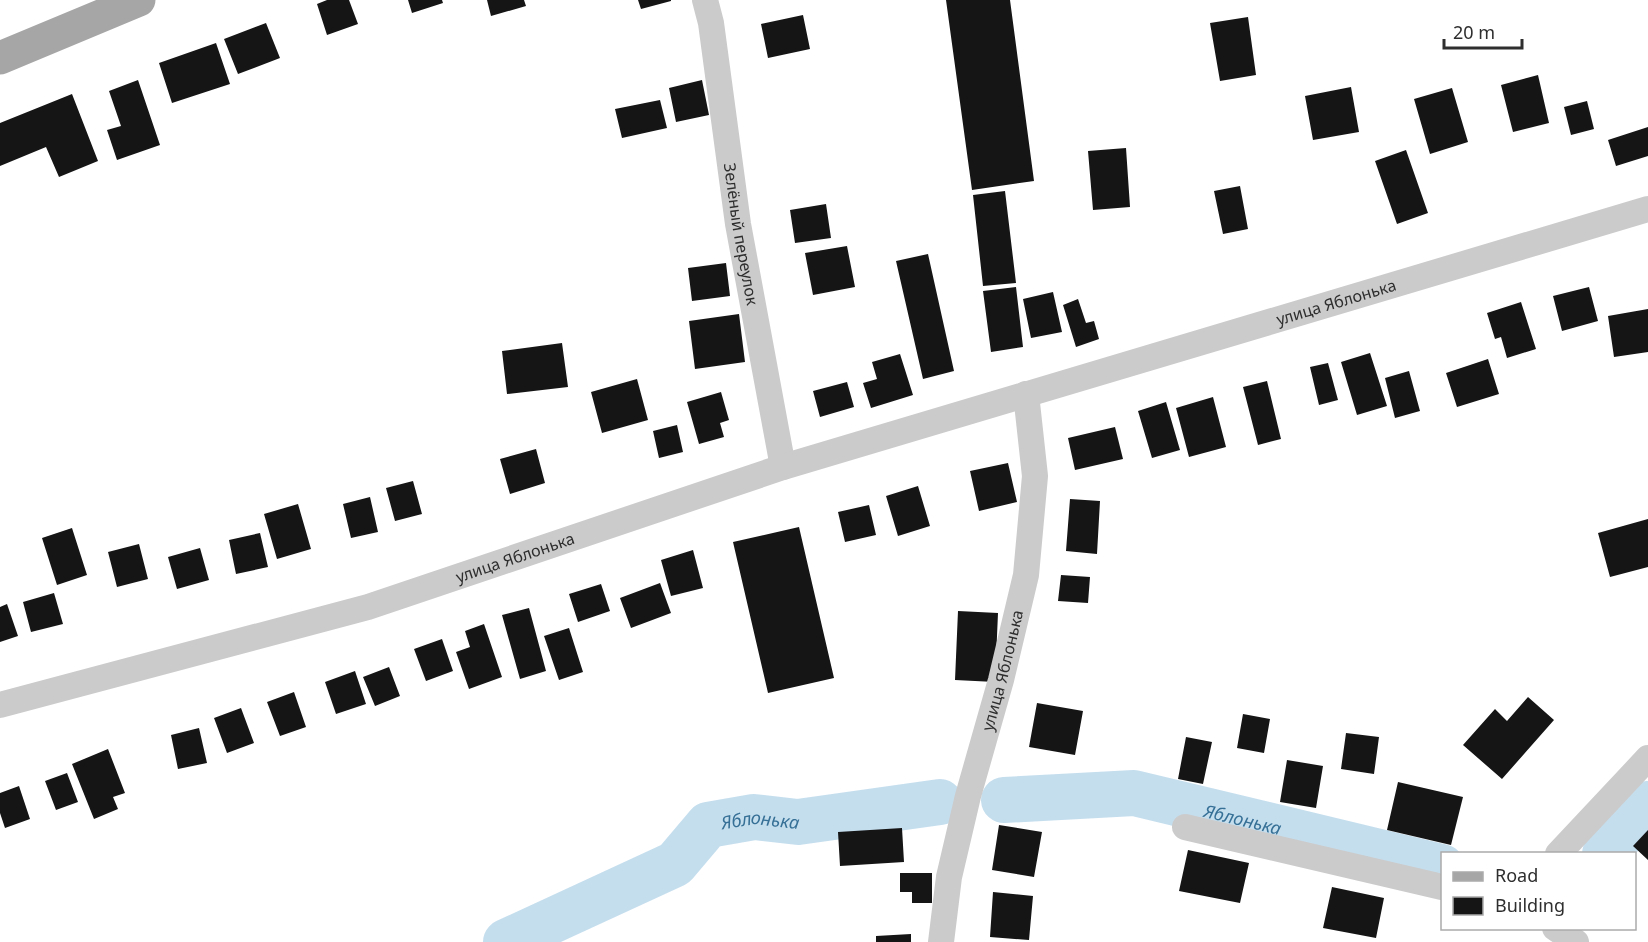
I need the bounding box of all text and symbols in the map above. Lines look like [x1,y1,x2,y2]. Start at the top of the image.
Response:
scale bar [1444,12,1522,50]
text: 20 m [1453,20,1495,44]
street label: Зелёный переулок [719,162,764,307]
street label: улица Яблонька [1274,274,1399,330]
street label: улица Яблонька [453,527,577,588]
street label: улица Яблонька [976,608,1028,733]
water label: Яблонька [1200,798,1284,840]
water label: Яблонька [718,805,801,835]
legend [1441,852,1636,930]
text: Road [1495,863,1538,887]
text: Building [1495,893,1565,917]

